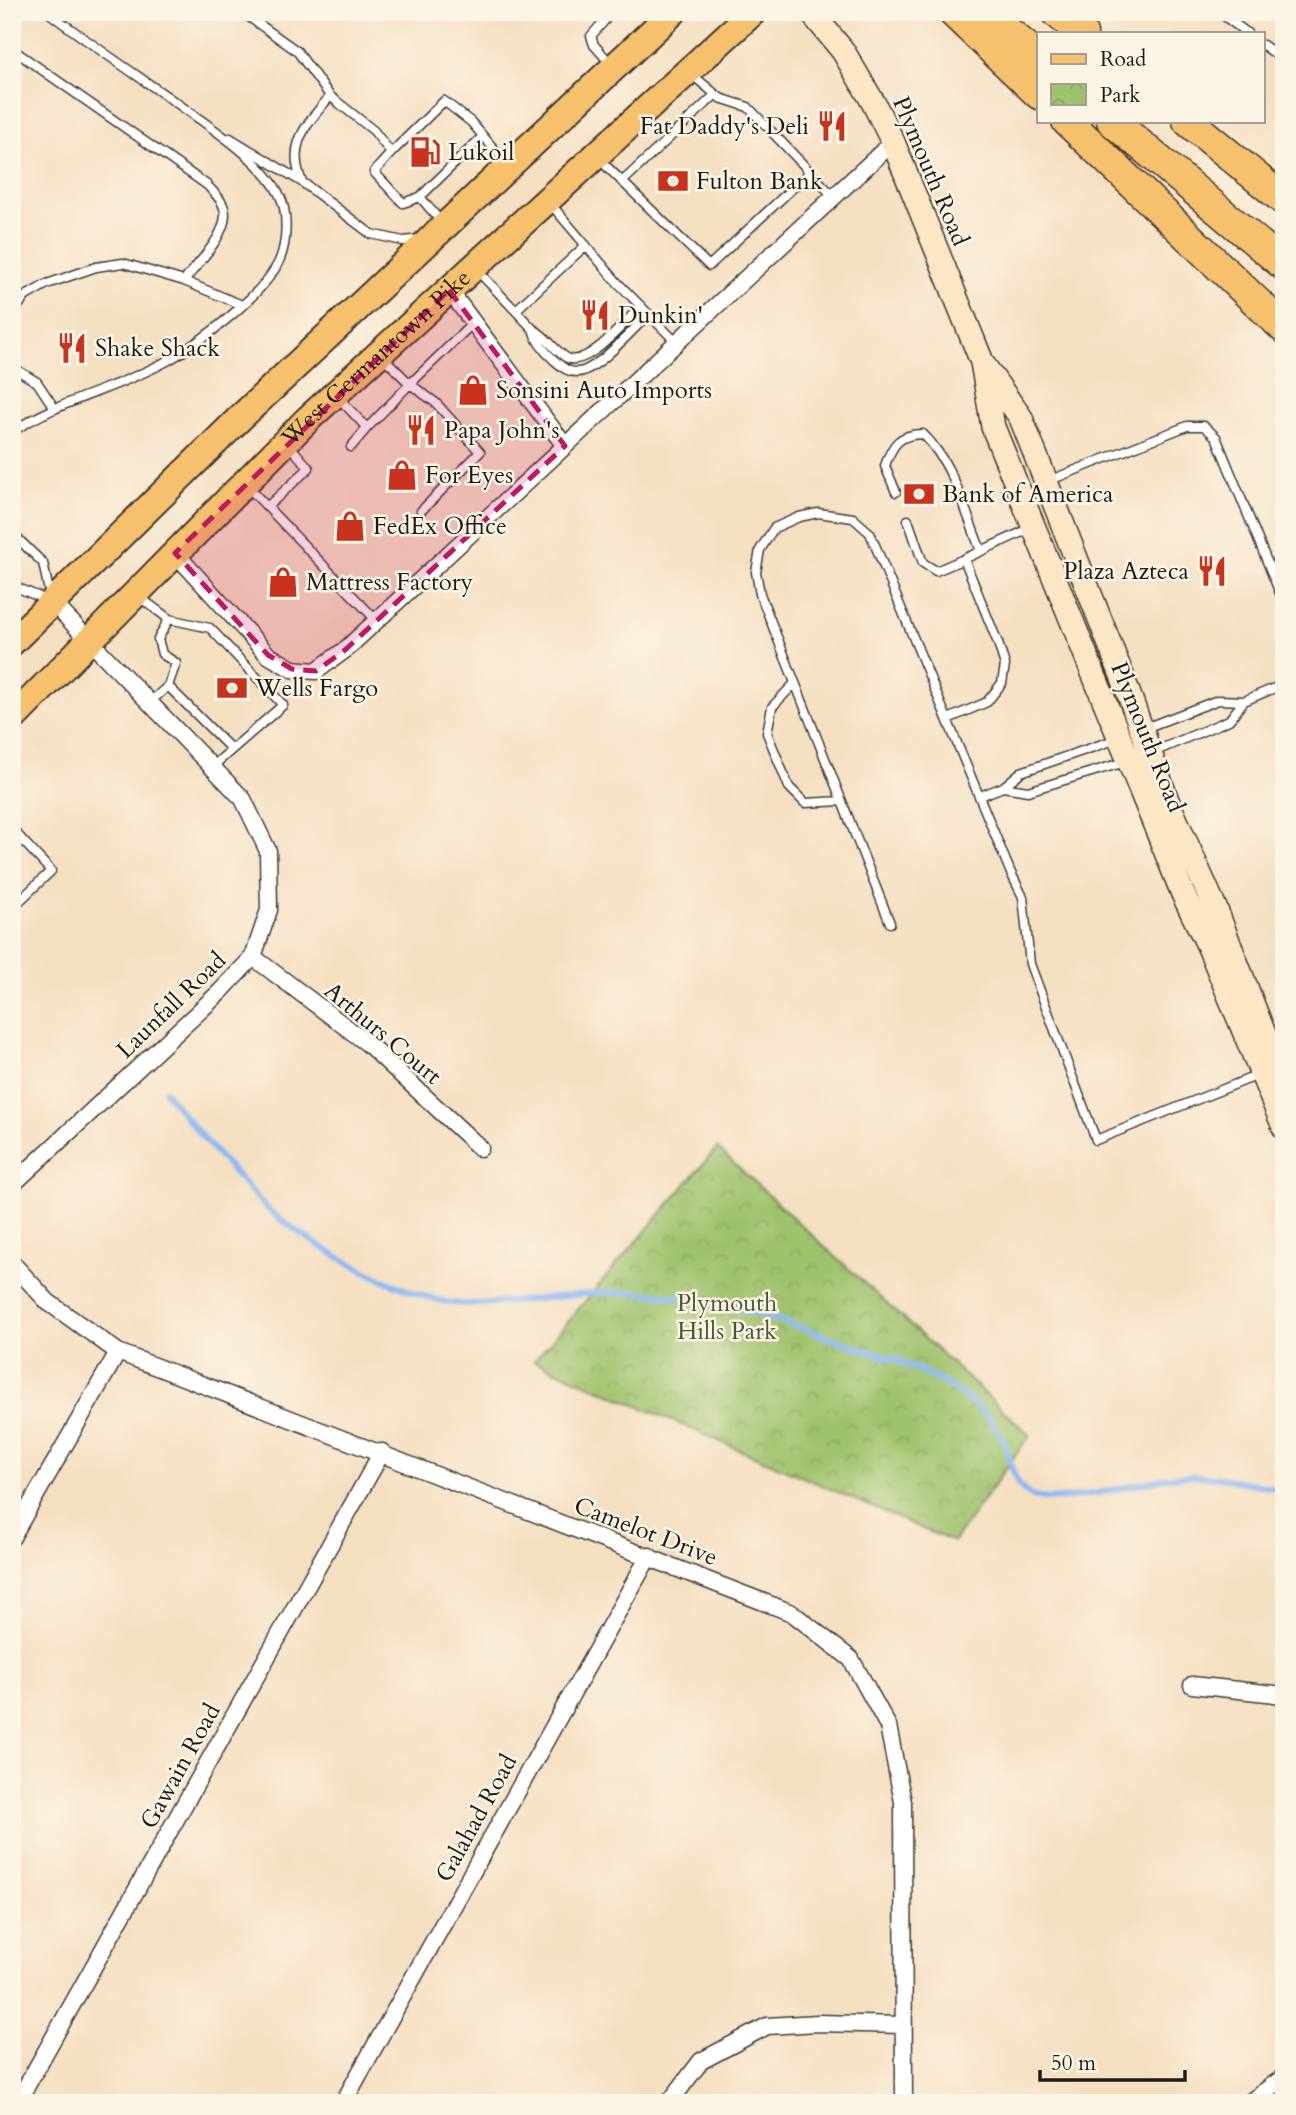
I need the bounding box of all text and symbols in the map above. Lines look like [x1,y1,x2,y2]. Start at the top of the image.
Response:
legend [1037,32,1264,122]
text: Road [1100,45,1146,74]
text: Park [1100,81,1141,110]
street label: Plymouth Road [884,91,977,251]
restaurant icon: Fat Daddy's Deli [815,109,849,143]
place label: Fat Daddy's Deli [640,110,809,143]
fuel station icon: Lukoil [408,135,442,169]
place label: Lukoil [448,136,514,169]
bank icon: Fulton Bank [656,164,690,198]
place label: Fulton Bank [696,165,823,198]
street label: West Germantown Pike [273,262,478,454]
restaurant icon: Dunkin' [578,298,612,332]
place label: Dunkin' [618,299,703,332]
restaurant icon: Shake Shack [55,331,89,365]
place label: Shake Shack [95,332,220,365]
shop icon: Sonsini Auto Imports [456,373,490,407]
place label: Sonsini Auto Imports [496,374,712,407]
restaurant icon: Papa John's [404,413,438,447]
place label: Papa John's [444,414,560,447]
shop icon: For Eyes [385,458,419,492]
place label: For Eyes [425,459,513,492]
bank icon: Bank of America [902,477,936,511]
place label: Bank of America [942,478,1114,511]
shop icon: FedEx Office [333,509,367,543]
place label: FedEx Office [373,510,507,543]
restaurant icon: Plaza Azteca [1195,554,1229,588]
place label: Plaza Azteca [1063,555,1190,588]
shop icon: Mattress Factory [266,565,300,599]
place label: Mattress Factory [306,566,474,599]
street label: Plymouth Road [1102,657,1193,817]
bank icon: Wells Fargo [215,671,249,705]
place label: Wells Fargo [254,672,378,705]
street label: Launfall Road [109,944,234,1066]
street label: Arthurs Court [317,975,449,1093]
park label: Plymouth Hills Park [677,1287,777,1348]
street label: Camelot Drive [569,1489,722,1574]
street label: Gawain Road [132,1697,229,1835]
street label: Galahad Road [428,1748,525,1888]
scale bar [1040,2038,1186,2082]
text: 50 m [1051,2049,1096,2078]

